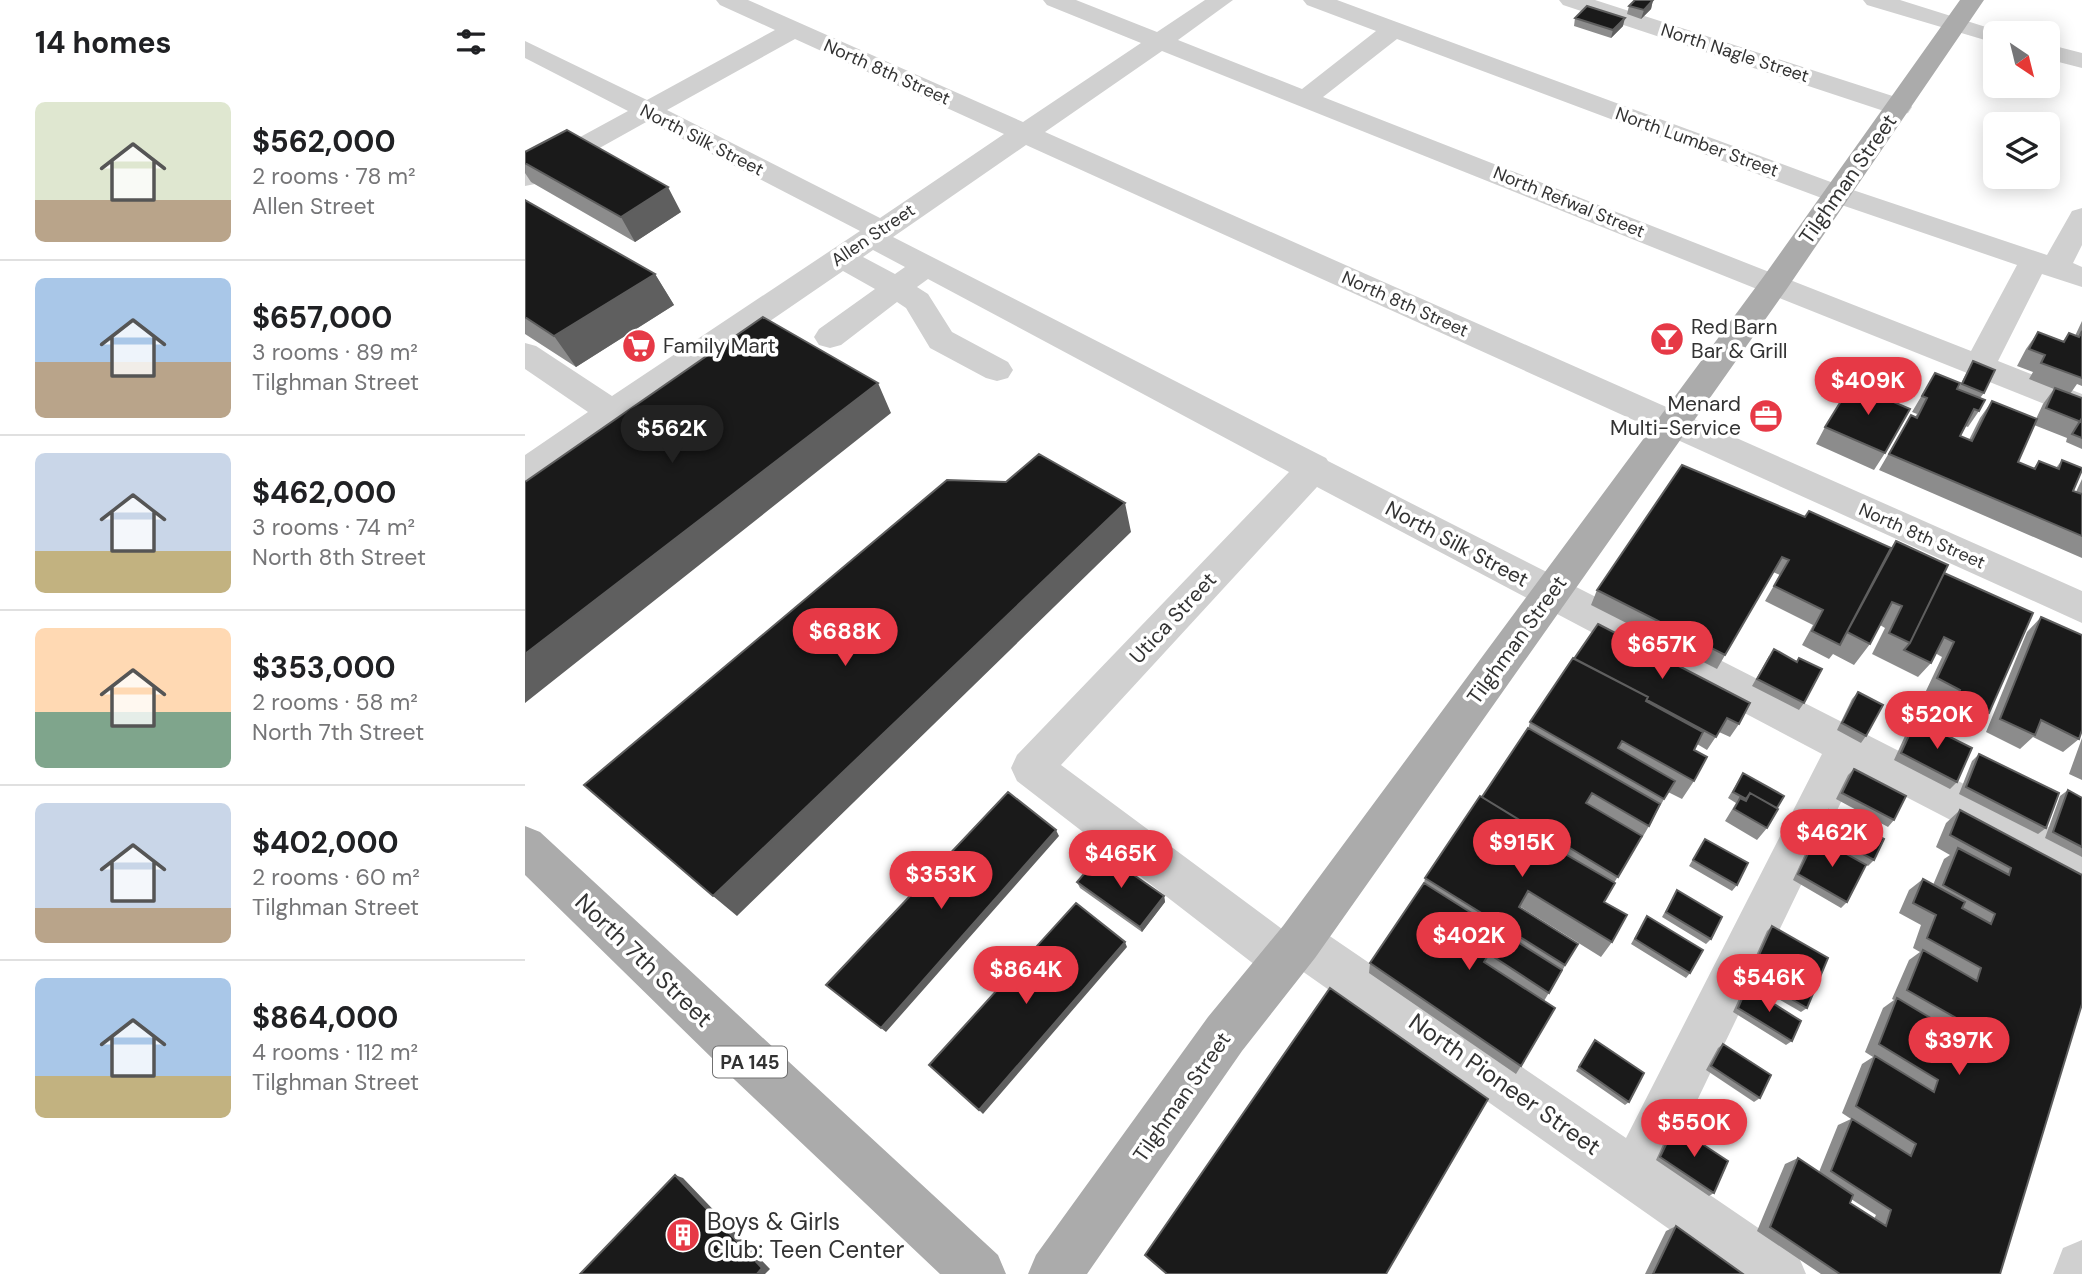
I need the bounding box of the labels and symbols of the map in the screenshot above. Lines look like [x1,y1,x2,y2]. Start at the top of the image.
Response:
street label: North Nagle Street [1658,18,1812,88]
north arrow [1983,21,2060,98]
street label: North 8th Street [820,33,954,111]
street label: North Silk Street [636,99,768,181]
street label: North Lumber Street [1612,101,1782,183]
street label: Tilghman Street [1793,108,1903,250]
street label: North Refwal Street [1490,161,1648,243]
street label: Allen Street [826,198,920,272]
street label: North 8th Street [1338,265,1472,343]
place label: Red Barn Bar & Grill [1691,313,1788,365]
bar icon: Red Barn Bar & Grill [1648,320,1686,358]
supermarket icon: Family Mart [620,327,658,365]
place label: Family Mart [663,332,776,360]
pin: $409K [1819,358,1917,417]
place label: Menard Multi-Service [1610,390,1741,442]
office icon: Menard Multi-Service [1747,397,1785,435]
pin: $562K [623,406,721,465]
street label: North Silk Street [1381,494,1533,594]
street label: North 8th Street [1855,497,1989,575]
street label: Utica Street [1123,566,1223,670]
street label: Tilghman Street [1461,570,1573,710]
pin: $688K [796,608,894,668]
pin: $657K [1613,622,1711,681]
pin: $520K [1888,692,1986,751]
pin: $462K [1783,810,1881,869]
pin: $915K [1473,820,1571,879]
pin: $465K [1072,830,1170,890]
pin: $353K [892,852,990,911]
street label: North 7th Street [569,886,719,1034]
pin: $402K [1420,912,1518,972]
pin: $864K [977,946,1075,1006]
pin: $546K [1720,954,1818,1014]
street label: North Pioneer Street [1403,1006,1607,1162]
pin: $397K [1910,1018,2008,1077]
street label: Tilghman Street [1127,1026,1237,1168]
road number: PA 145 [713,1046,787,1078]
pin: $550K [1645,1100,1743,1159]
place label: Boys & Girls Club: Teen Center [707,1206,905,1265]
building icon: Boys & Girls Club: Teen Center [664,1216,702,1254]

